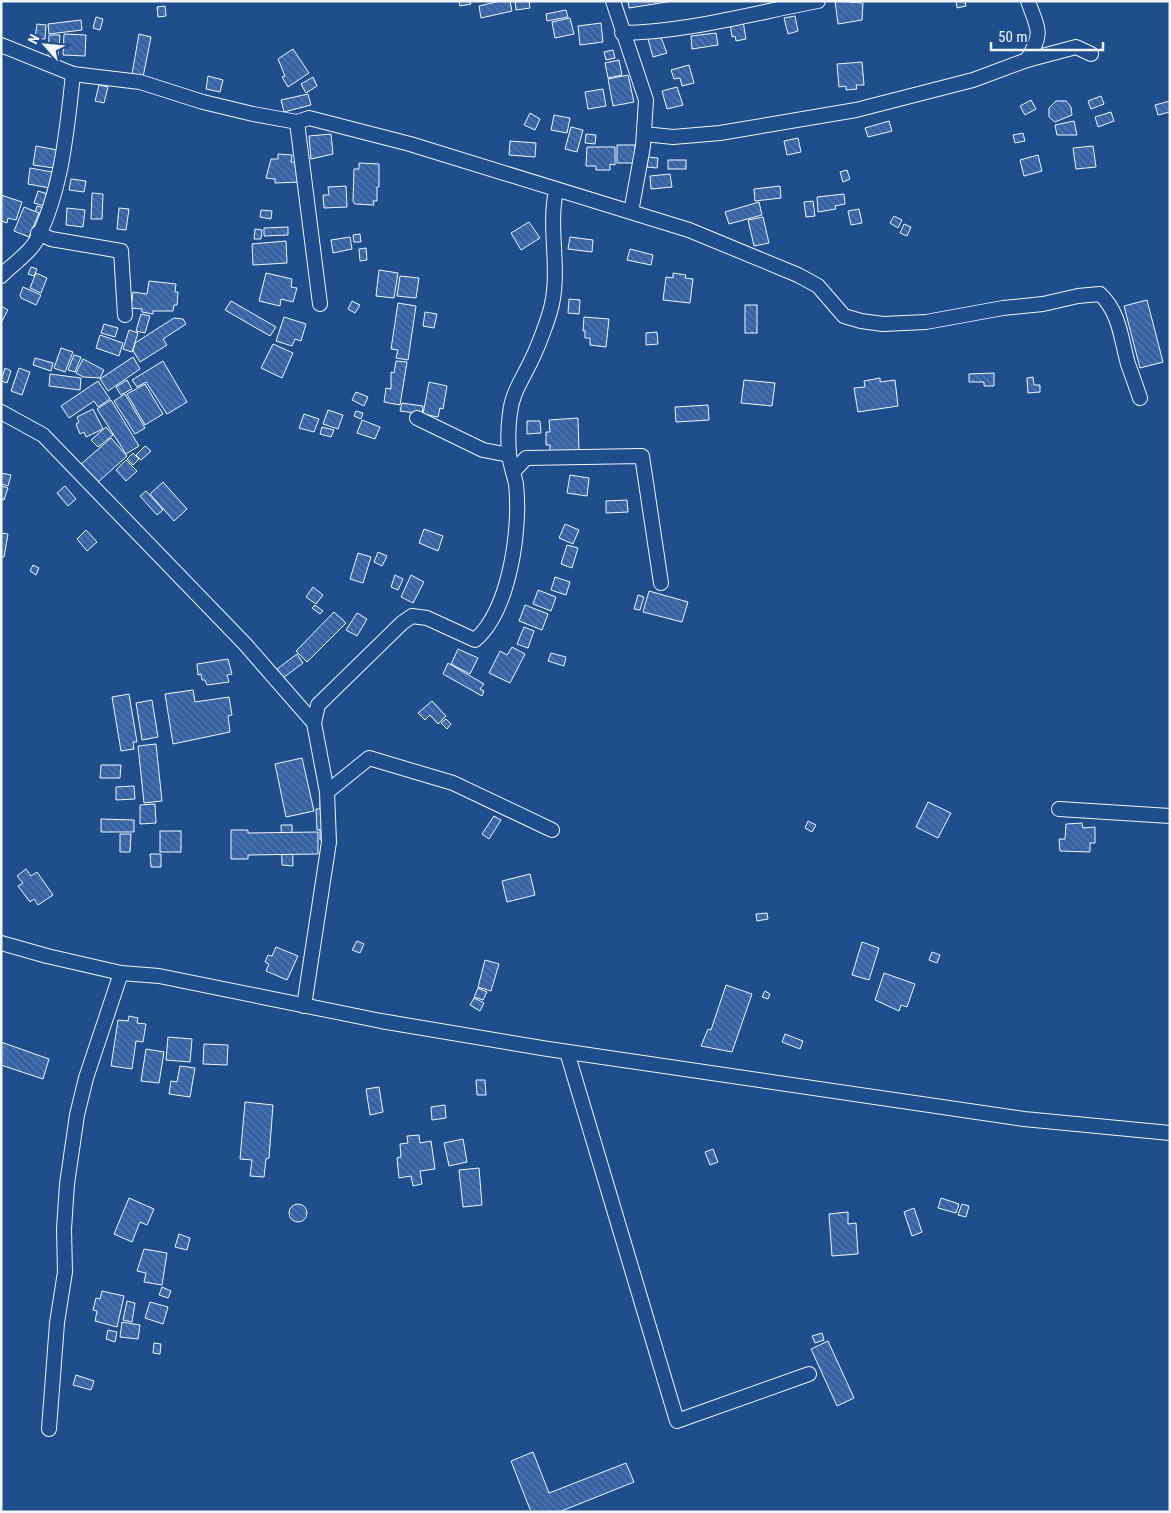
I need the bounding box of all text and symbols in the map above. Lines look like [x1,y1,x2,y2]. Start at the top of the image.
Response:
north arrow [20,20,70,70]
scale bar [991,20,1104,52]
text: 50 m [998,28,1028,46]
text: N [24,32,42,47]

